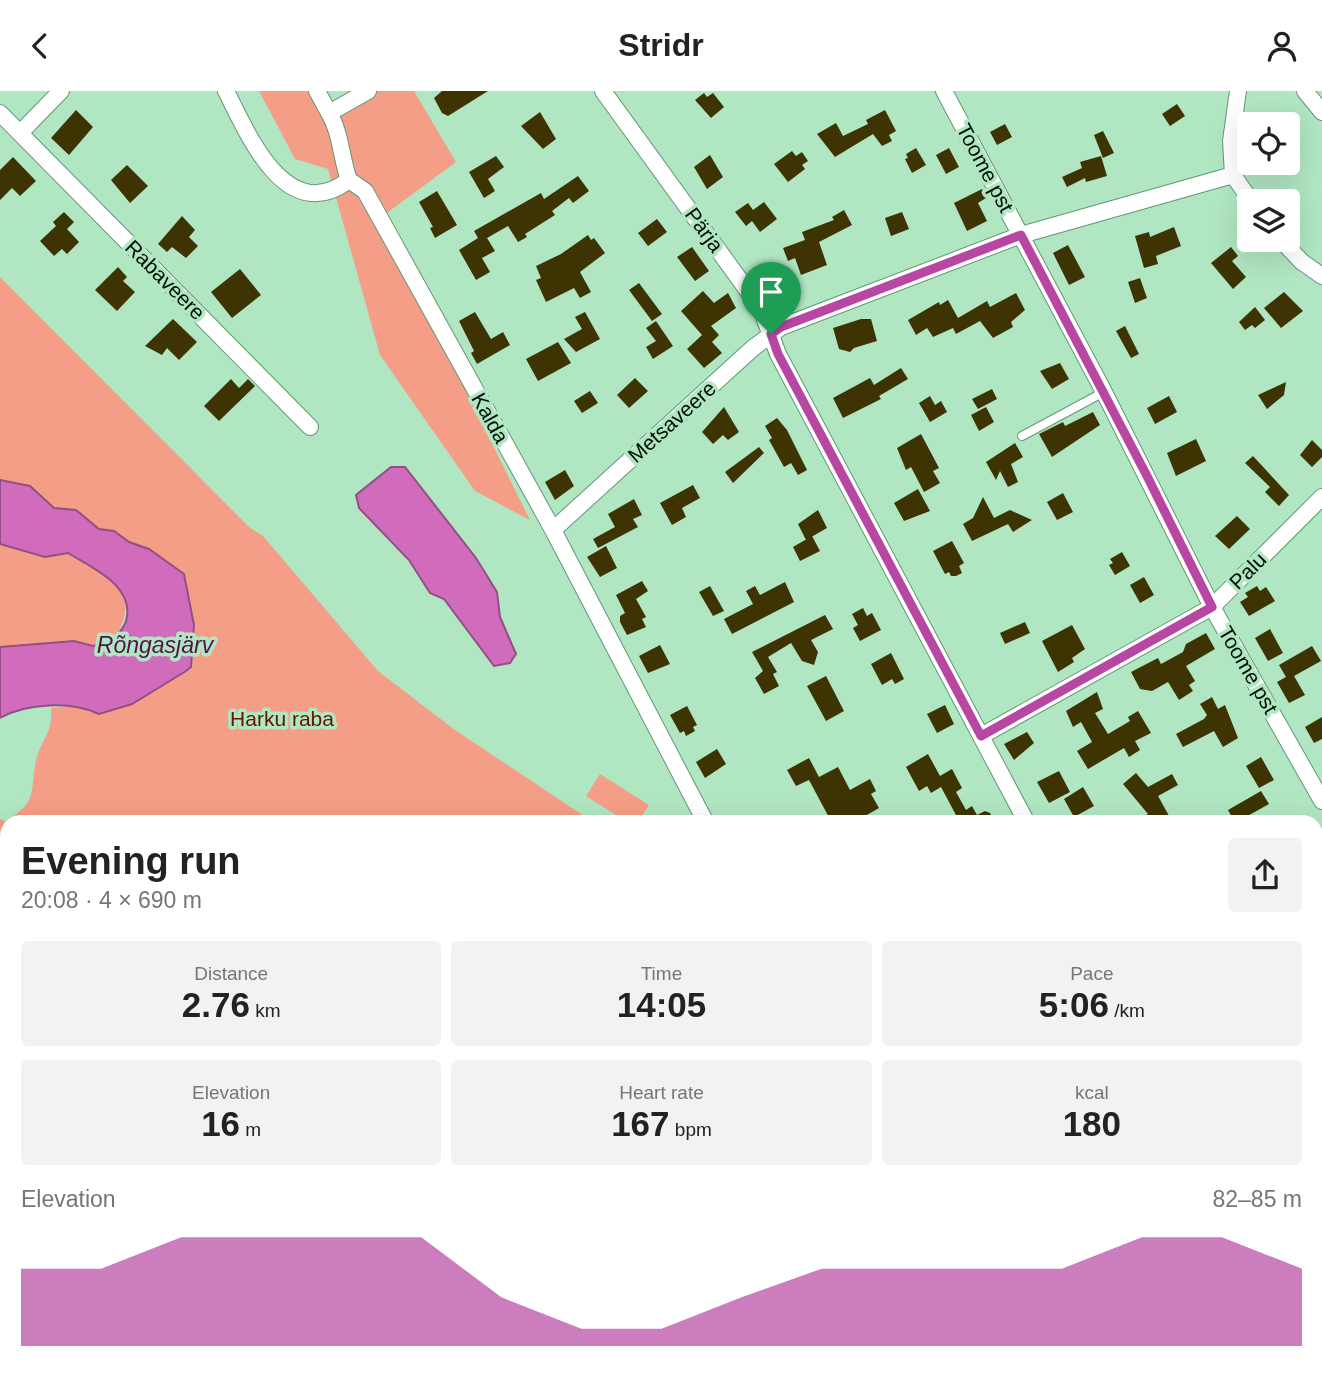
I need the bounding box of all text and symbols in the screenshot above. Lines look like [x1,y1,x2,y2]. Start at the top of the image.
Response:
icon: back [21,27,59,65]
text: Stridr [618,27,704,63]
icon: person [1263,27,1301,65]
map controls [1237,112,1300,252]
button: locate [1237,112,1300,175]
street label: Toome pst [953,120,1018,216]
button: layers [1237,189,1300,252]
street label: Pärja [681,203,728,257]
street label: Rabaveere [121,235,210,324]
pin [741,262,801,334]
icon: arrive [752,273,790,311]
street label: Metsaveere [623,376,720,467]
street label: Kalda [467,389,514,447]
street label: Palu [1225,548,1271,594]
street label: Toome pst [1214,622,1283,718]
water label: Rõngasjärv [97,632,215,658]
park label: Harku raba [230,707,334,730]
button: share [1228,838,1302,912]
text: Evening run [21,840,241,882]
text: 20:08 · 4 × 690 m [21,887,202,913]
text: Distance [194,963,268,984]
text: Time [641,963,682,984]
text: Pace [1070,963,1113,984]
text: 2.76 [182,985,250,1024]
text: 14:05 [617,985,706,1024]
text: 5:06 [1039,985,1109,1024]
text: km [250,1000,281,1021]
text: /km [1109,1000,1145,1021]
text: Elevation [192,1082,270,1103]
text: Heart rate [619,1082,704,1103]
text: kcal [1075,1082,1109,1103]
text: 16 [201,1104,240,1143]
text: 167 [611,1104,670,1143]
text: 180 [1063,1104,1121,1143]
text: m [240,1119,261,1140]
text: bpm [670,1119,712,1140]
text: Elevation [21,1186,116,1212]
text: 82–85 m [1212,1186,1302,1212]

